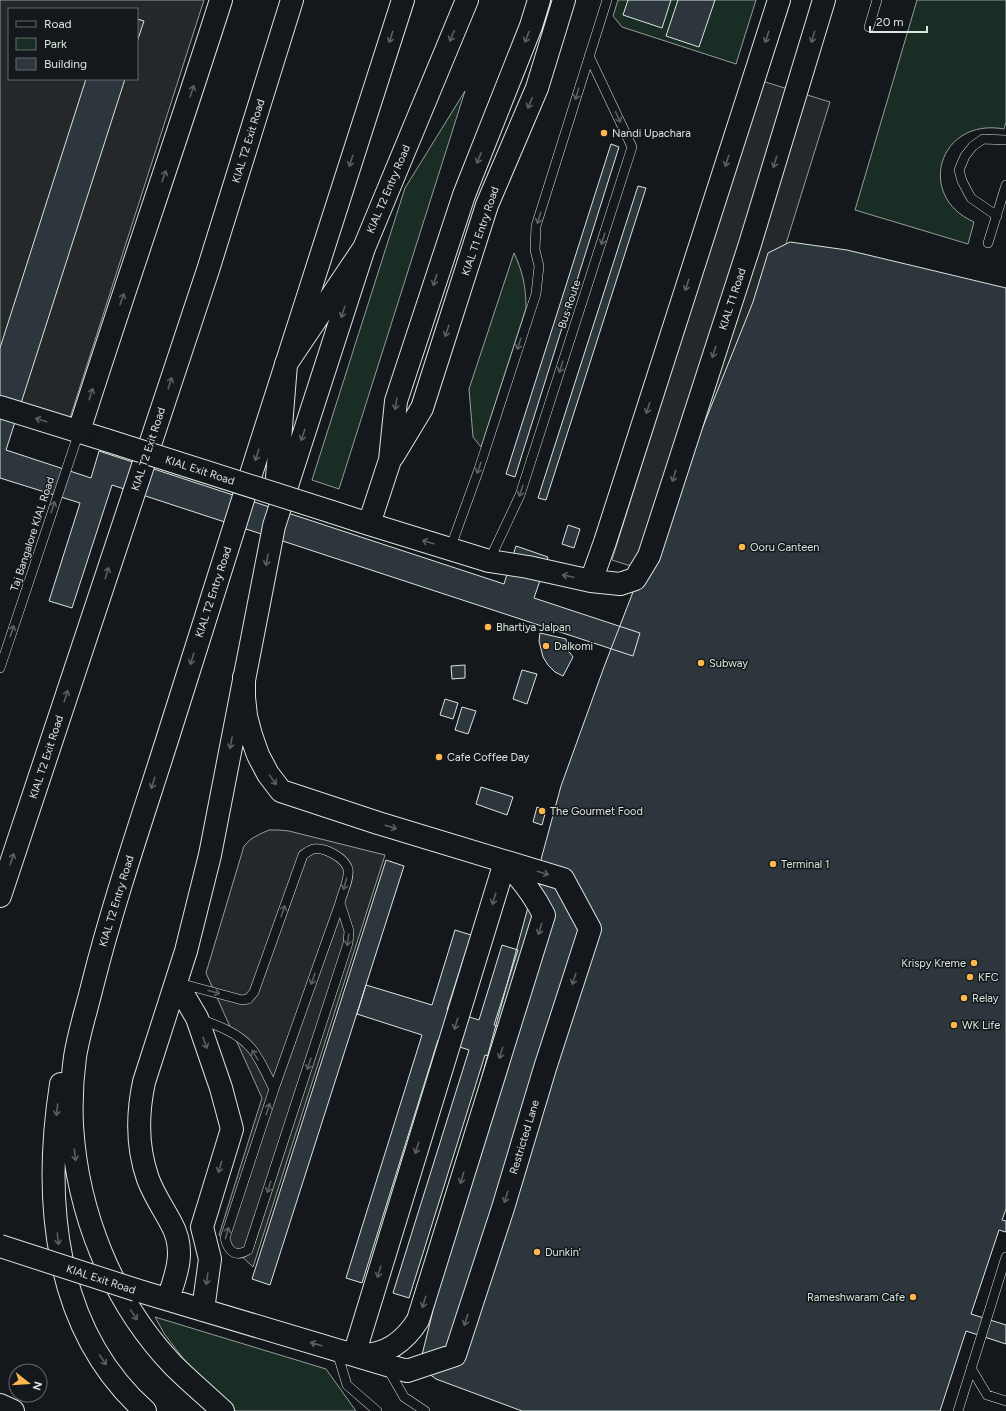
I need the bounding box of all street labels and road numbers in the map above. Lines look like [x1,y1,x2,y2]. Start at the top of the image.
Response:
street label: KIAL T2 Exit Road [230,98,267,185]
street label: KIAL T2 Entry Road [364,143,413,235]
street label: KIAL T1 Entry Road [459,185,502,277]
street label: KIAL T1 Road [716,267,749,332]
street label: Bus Route [556,278,583,330]
street label: KIAL T2 Exit Road [129,406,168,493]
street label: KIAL Exit Road [164,453,236,488]
street label: Taj Bangalore KIAL Road [8,475,57,593]
street label: KIAL T2 Entry Road [193,545,234,639]
street label: KIAL T2 Exit Road [27,714,66,801]
street label: KIAL T2 Entry Road [96,854,137,948]
street label: Restricted Lane [507,1098,542,1176]
street label: KIAL Exit Road [65,1262,137,1297]

